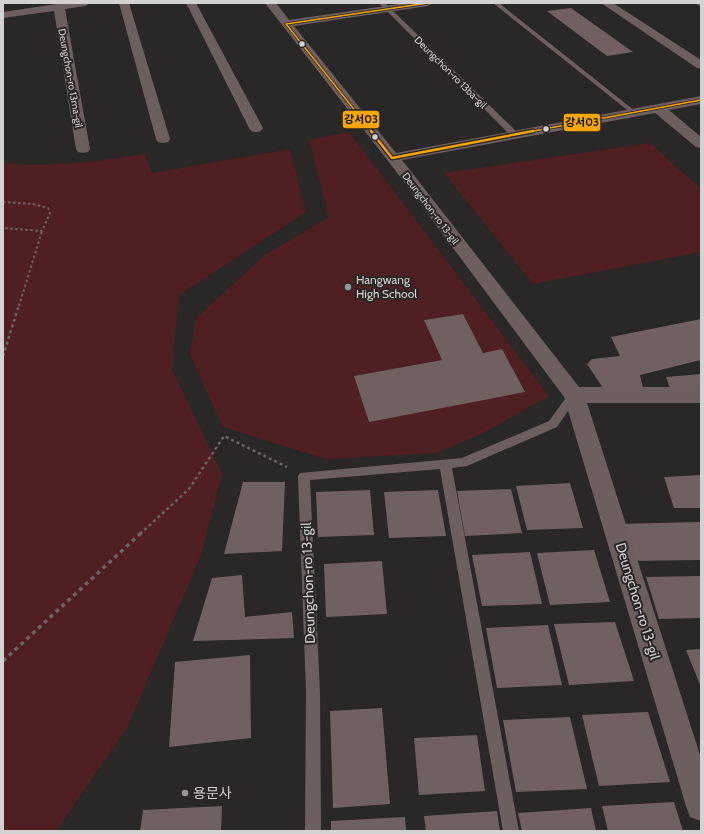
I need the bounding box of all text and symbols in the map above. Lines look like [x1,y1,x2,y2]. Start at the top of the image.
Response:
street label: Deungchon-ro 13ma-gil [55,28,86,129]
street label: Deungchon-ro 13ba-gil [412,33,490,112]
unlabelled marker [297,39,307,49]
line badge: 강서03 [342,110,380,129]
text: 강서03 [344,112,378,126]
line badge: 강서03 [563,113,601,132]
text: 강서03 [565,115,599,129]
unlabelled marker [541,124,551,134]
unlabelled marker [370,132,380,142]
street label: Deungchon-ro 13-gil [399,170,462,247]
place label: Hangwang High School [356,272,417,301]
marker: Hangwang High School [343,282,353,292]
street label: Deungchon-ro 13-gil [297,521,319,644]
street label: Deungchon-ro 13-gil [612,540,665,662]
place label: 용문사 [193,784,232,802]
marker: 용문사 [180,788,190,798]

